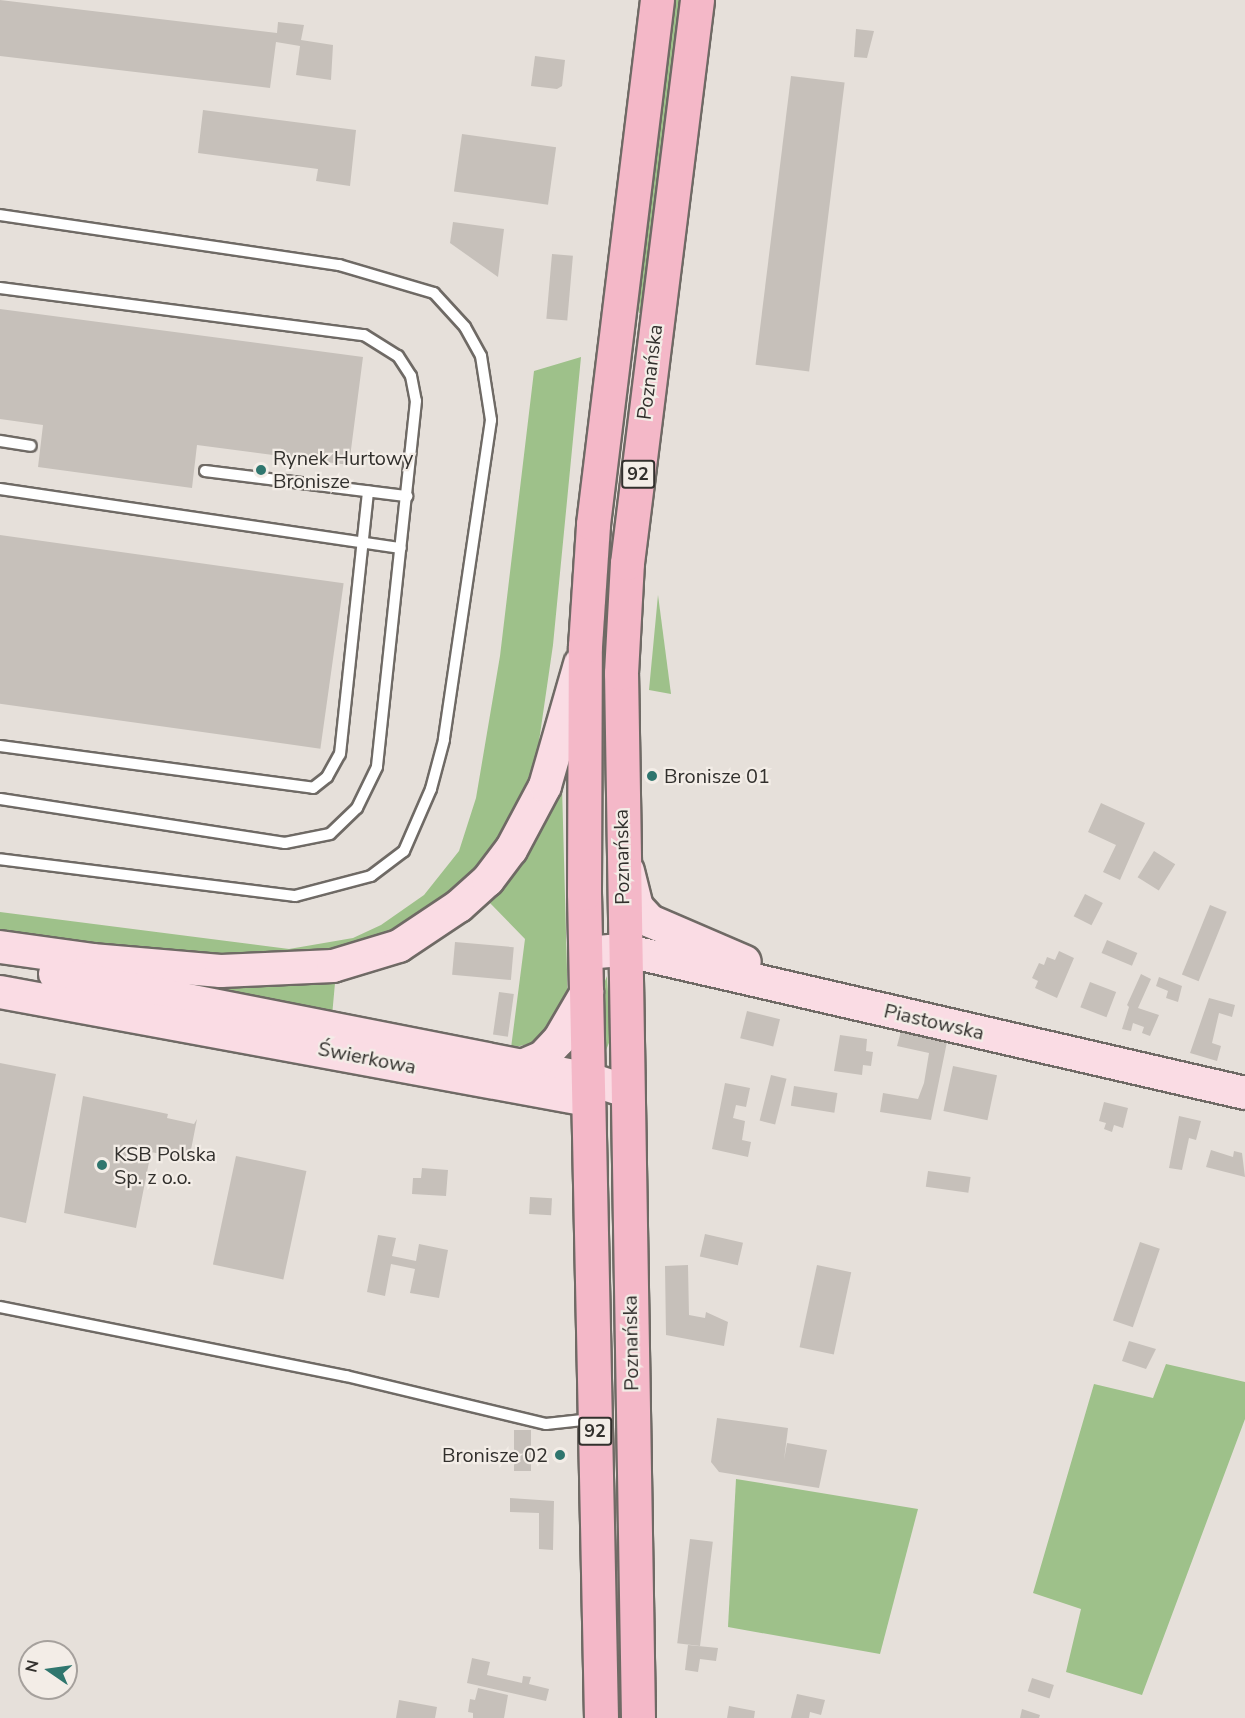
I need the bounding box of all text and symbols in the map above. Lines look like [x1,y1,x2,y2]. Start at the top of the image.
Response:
street label: Poznańska [632,323,668,421]
place label: Rynek Hurtowy Bronisze [273,446,413,493]
road number: 92 [620,459,656,489]
marker: Rynek Hurtowy Bronisze [254,463,268,477]
place label: Bronisze 01 [664,764,770,788]
marker: Bronisze 01 [645,769,659,783]
street label: Poznańska [609,809,635,905]
street label: Piastowska [882,999,986,1045]
street label: Świerkowa [316,1037,418,1079]
place label: KSB Polska Sp. z o.o. [114,1142,216,1189]
marker: KSB Polska Sp. z o.o. [95,1158,109,1172]
street label: Poznańska [618,1295,644,1391]
road number: 92 [577,1416,613,1446]
place label: Bronisze 02 [442,1443,548,1467]
marker: Bronisze 02 [553,1448,567,1462]
north arrow [18,1640,78,1700]
text: N [20,1658,44,1675]

